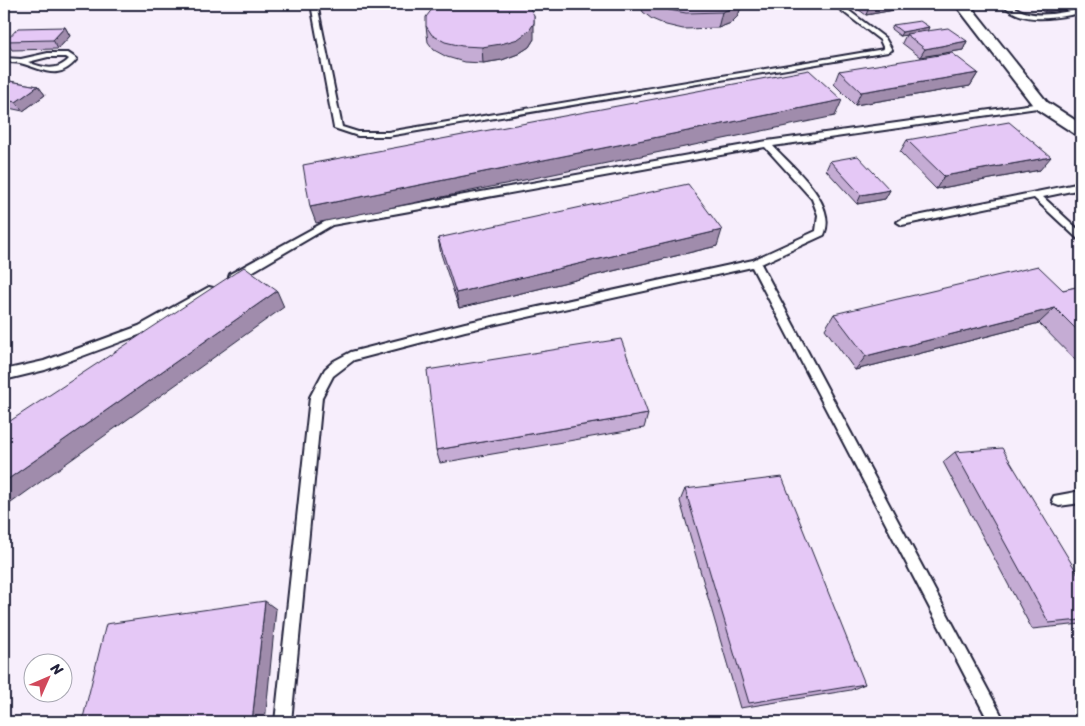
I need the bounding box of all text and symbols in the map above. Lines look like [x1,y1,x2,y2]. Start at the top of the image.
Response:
north arrow [22,654,72,704]
text: N [44,656,69,682]

